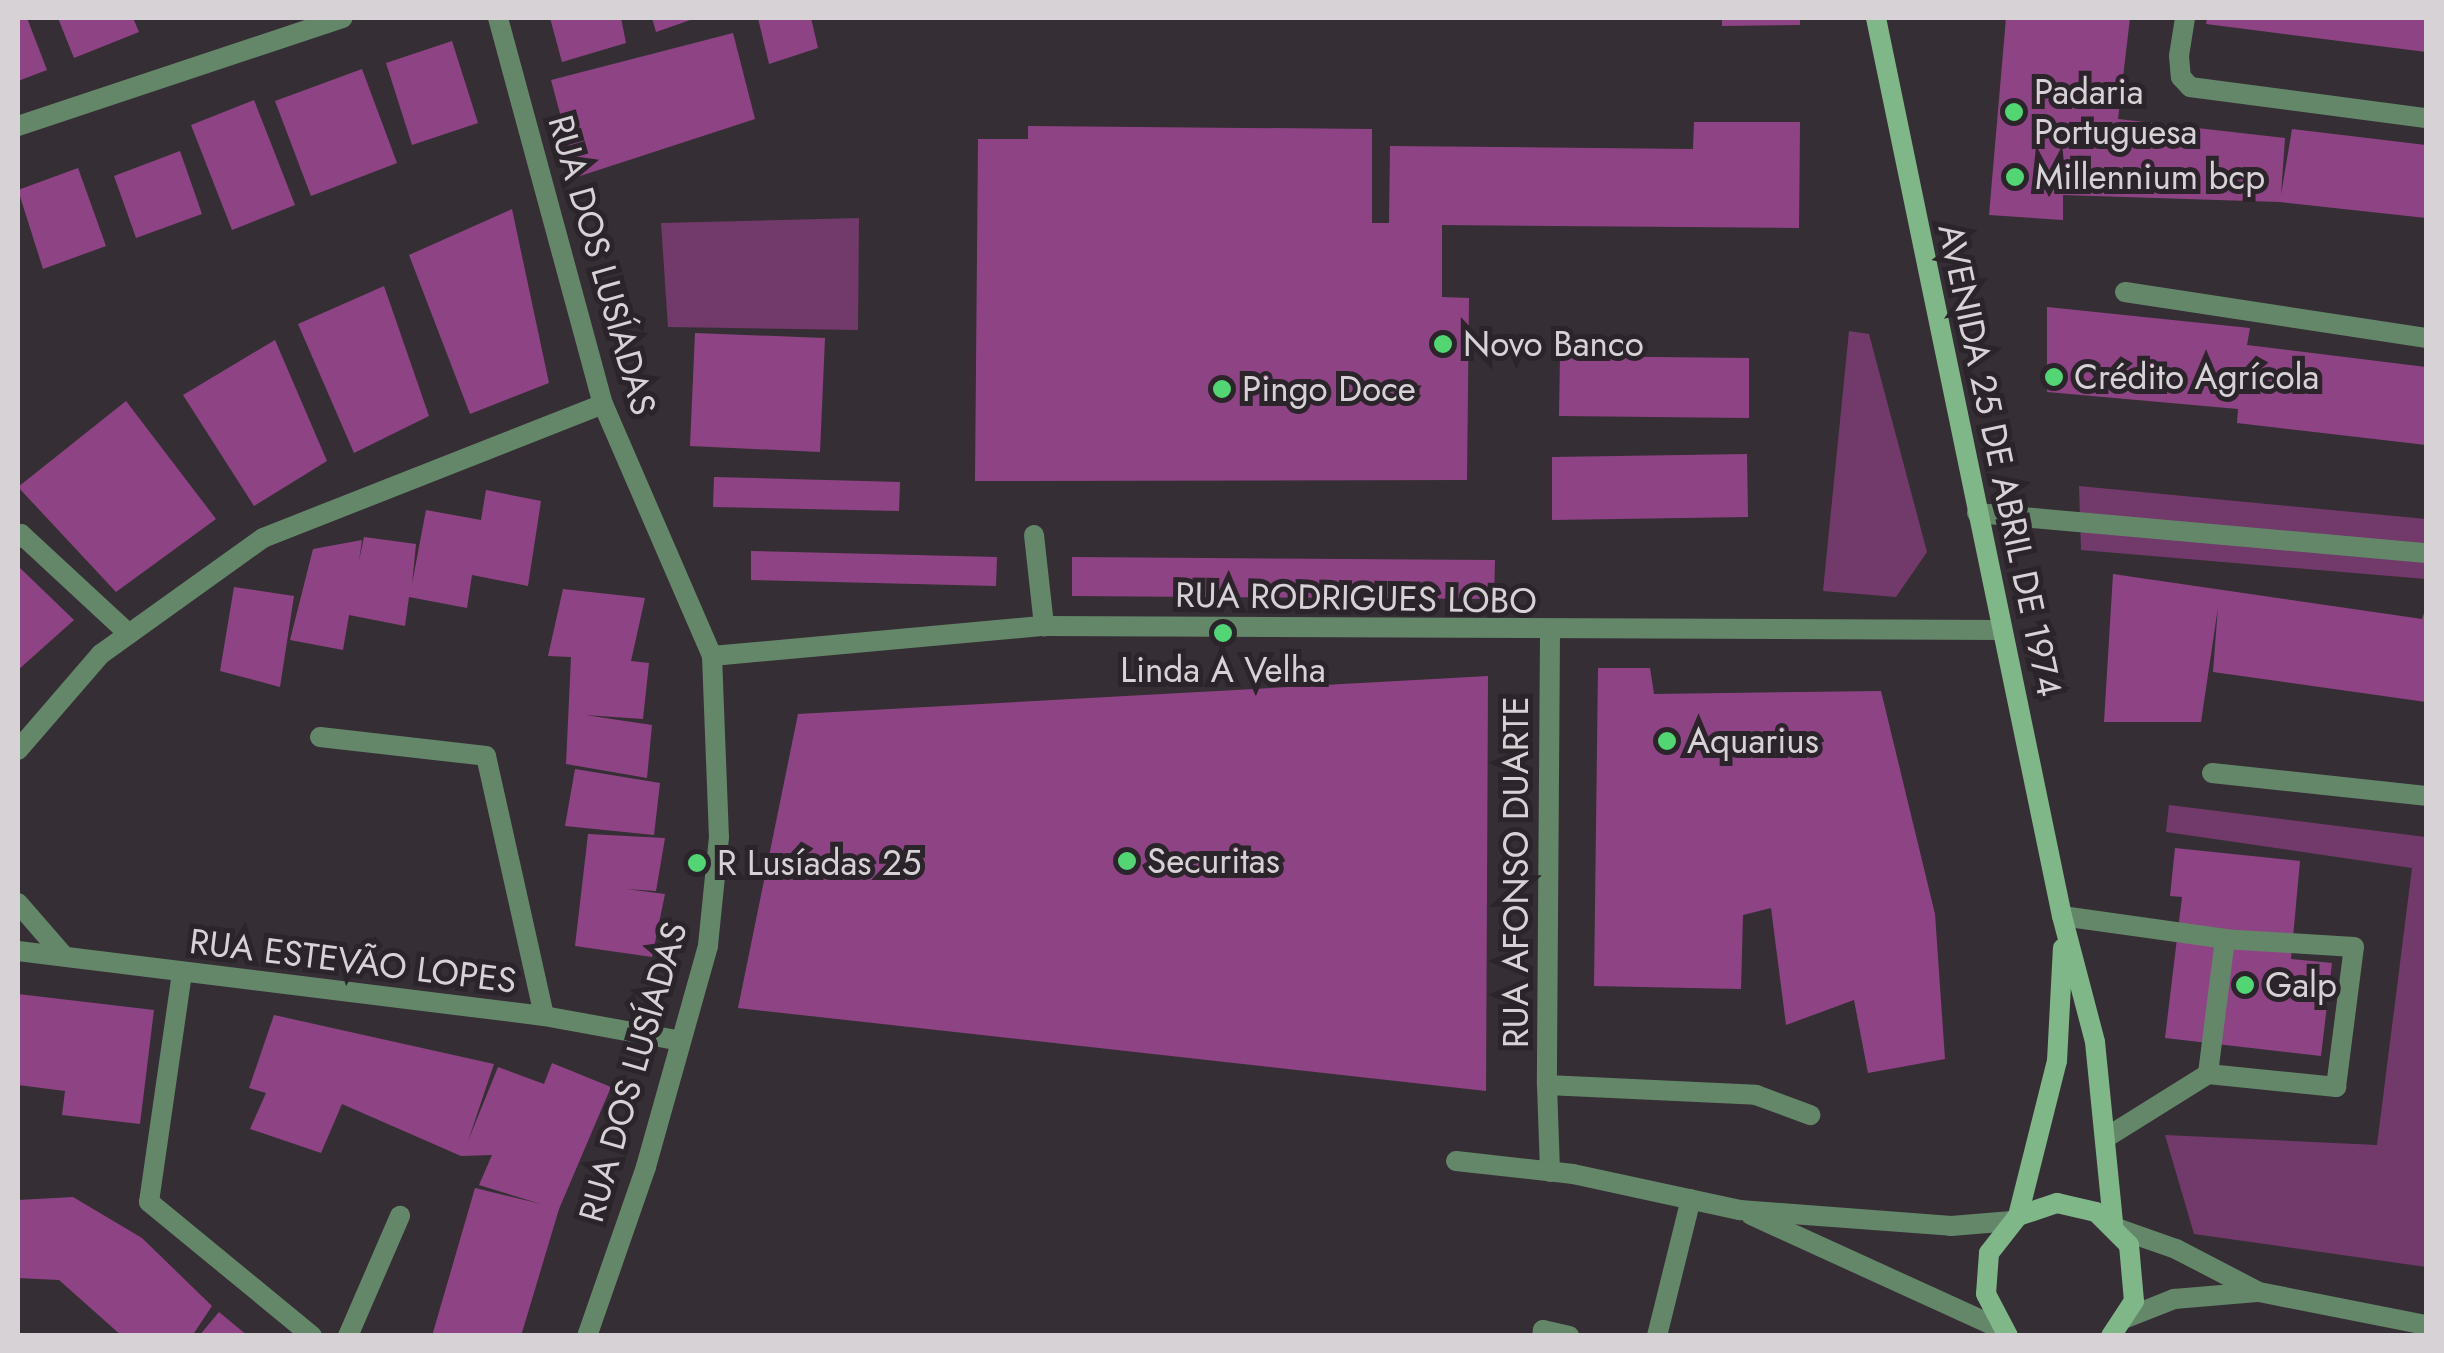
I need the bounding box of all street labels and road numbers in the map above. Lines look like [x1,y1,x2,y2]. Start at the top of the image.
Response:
street label: RUA DOS LUSÍADAS [539,110,665,420]
street label: AVENIDA 25 DE ABRIL DE 1974 [1929,220,2071,700]
street label: RUA RODRIGUES LOBO [1175,574,1537,622]
street label: RUA AFONSO DUARTE [1495,696,1537,1048]
street label: RUA DOS LUSÍADAS [570,917,696,1227]
street label: RUA ESTEVÃO LOPES [187,920,519,1002]

